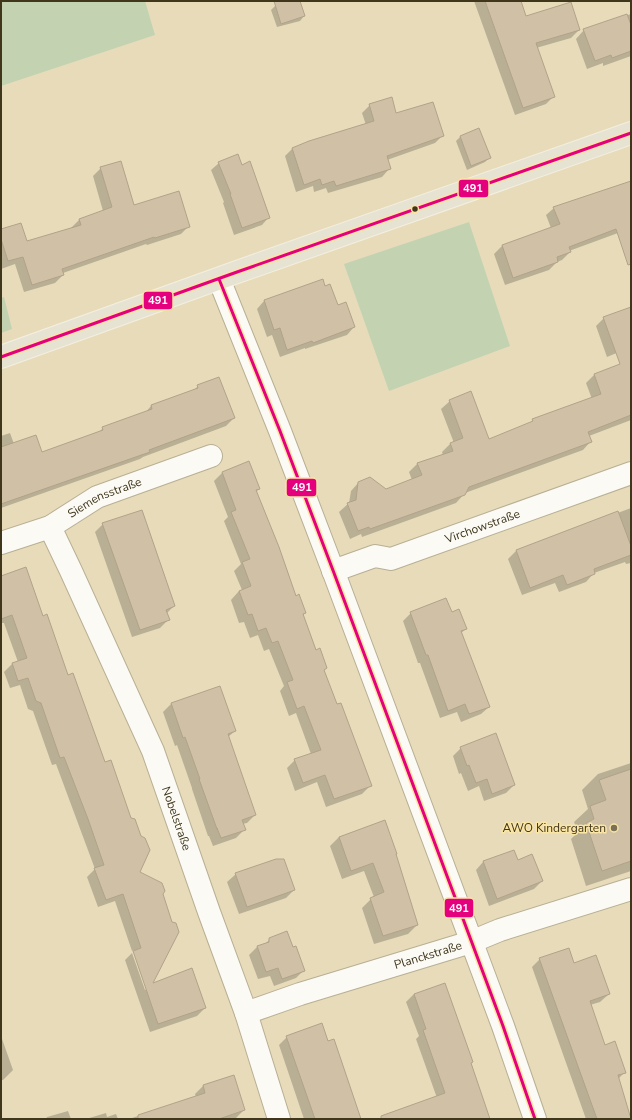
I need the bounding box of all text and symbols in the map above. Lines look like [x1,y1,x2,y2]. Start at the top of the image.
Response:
line badge: 491 [458,179,489,198]
text: 491 [463,181,483,196]
unlabelled marker [410,204,420,214]
line badge: 491 [143,291,173,310]
text: 491 [148,293,168,308]
street label: Siemensstraße [65,474,144,522]
line badge: 491 [286,478,317,497]
text: 491 [292,480,312,495]
street label: Virchowstraße [442,505,522,547]
street label: Nobelstraße [158,784,195,853]
place label: AWO Kindergarten [503,820,606,836]
marker: AWO Kindergarten [609,823,619,833]
line badge: 491 [444,898,474,918]
text: 491 [449,901,469,916]
street label: Planckstraße [392,937,464,973]

